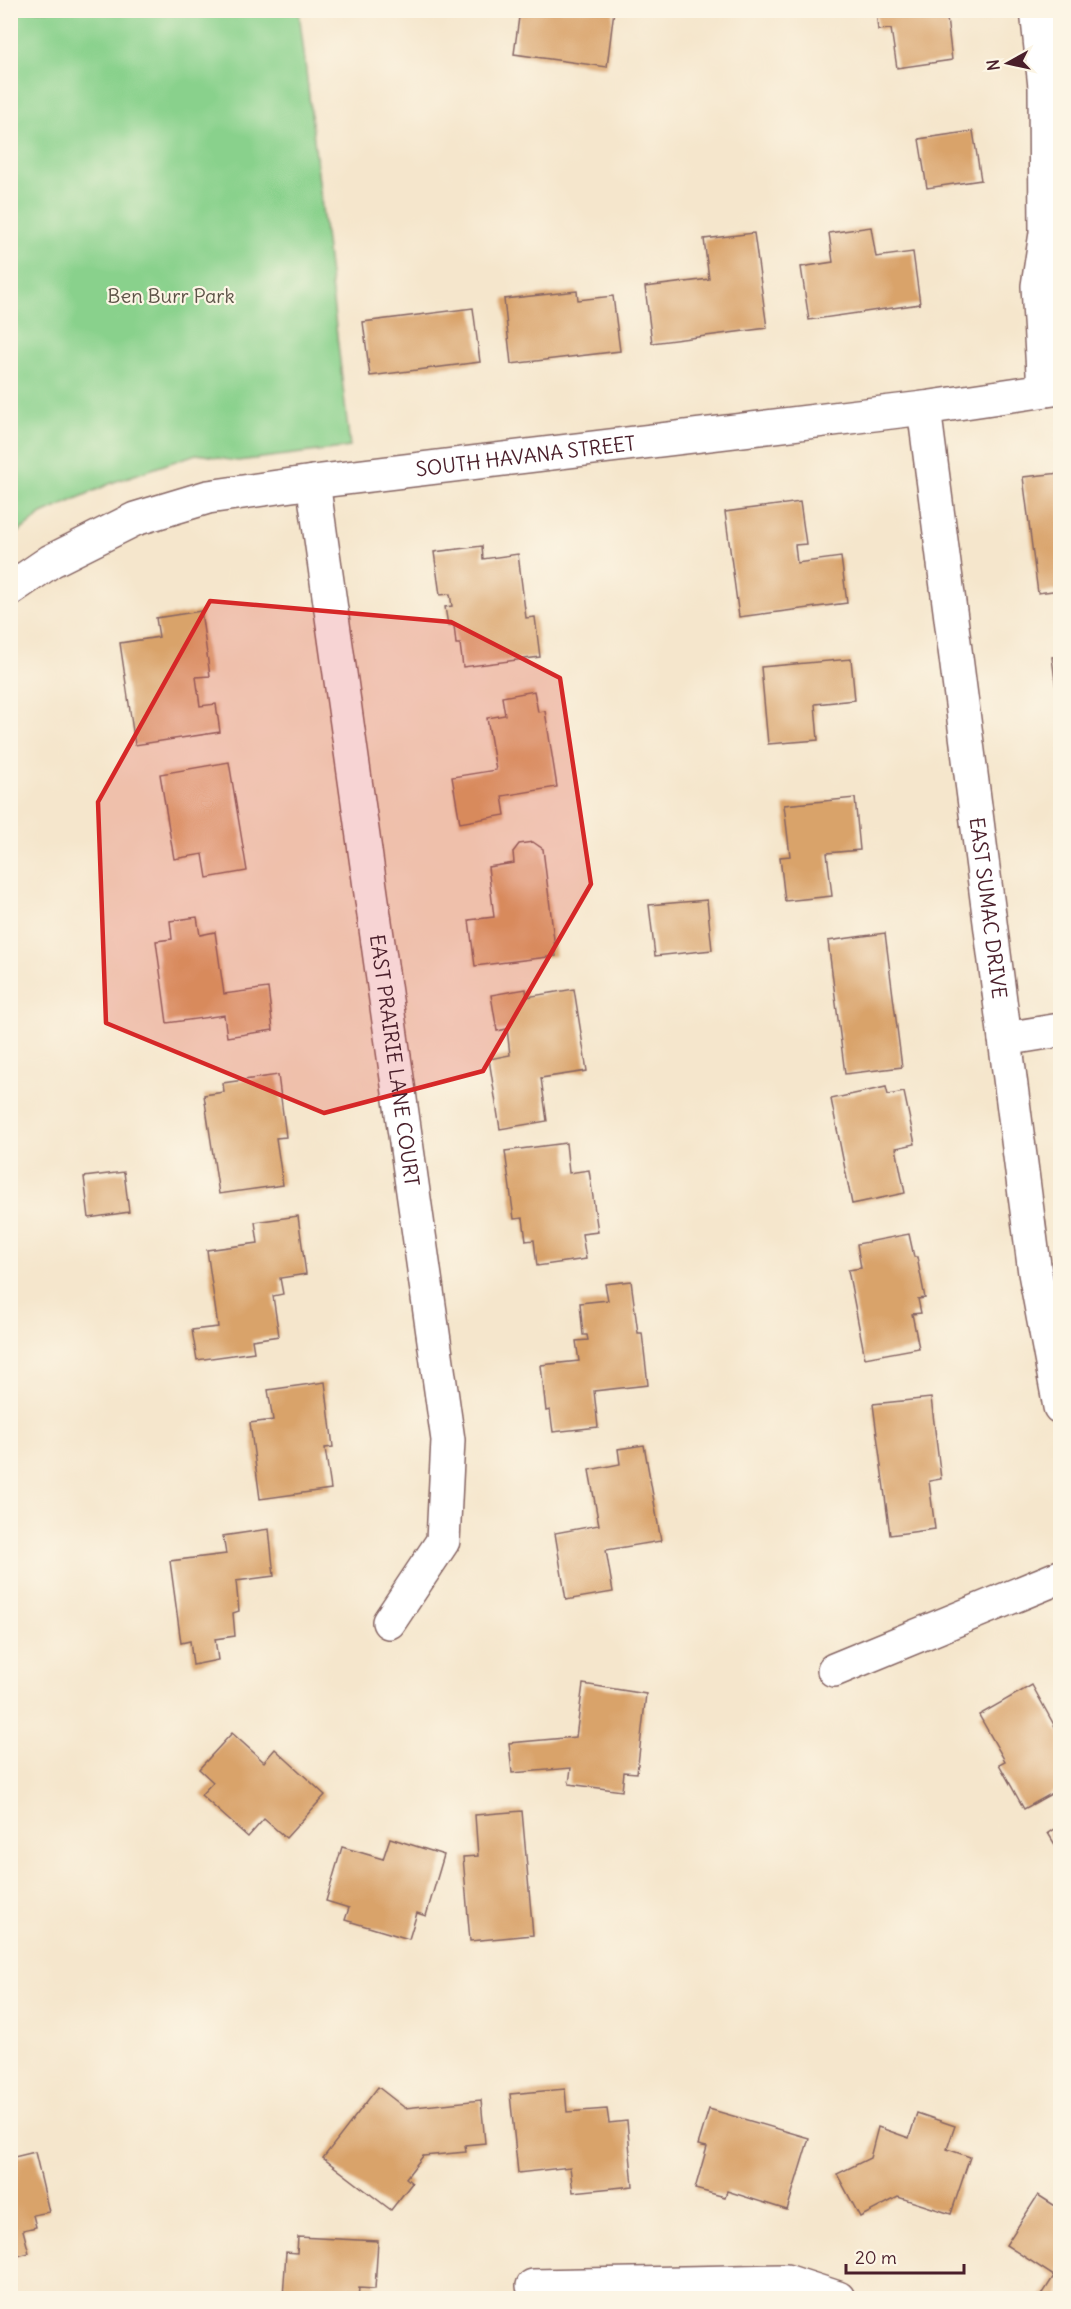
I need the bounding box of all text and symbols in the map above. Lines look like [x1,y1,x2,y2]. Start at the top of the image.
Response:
north arrow [978,33,1038,93]
text: N [982,58,1004,72]
park label: Ben Burr Park [107,283,235,308]
street label: SOUTH HAVANA STREET [414,430,637,481]
street label: EAST SUMAC DRIVE [965,816,1013,1000]
street label: EAST PRAIRIE LANE COURT [365,933,425,1188]
scale bar [846,2237,964,2275]
text: 20 m [855,2246,897,2269]

